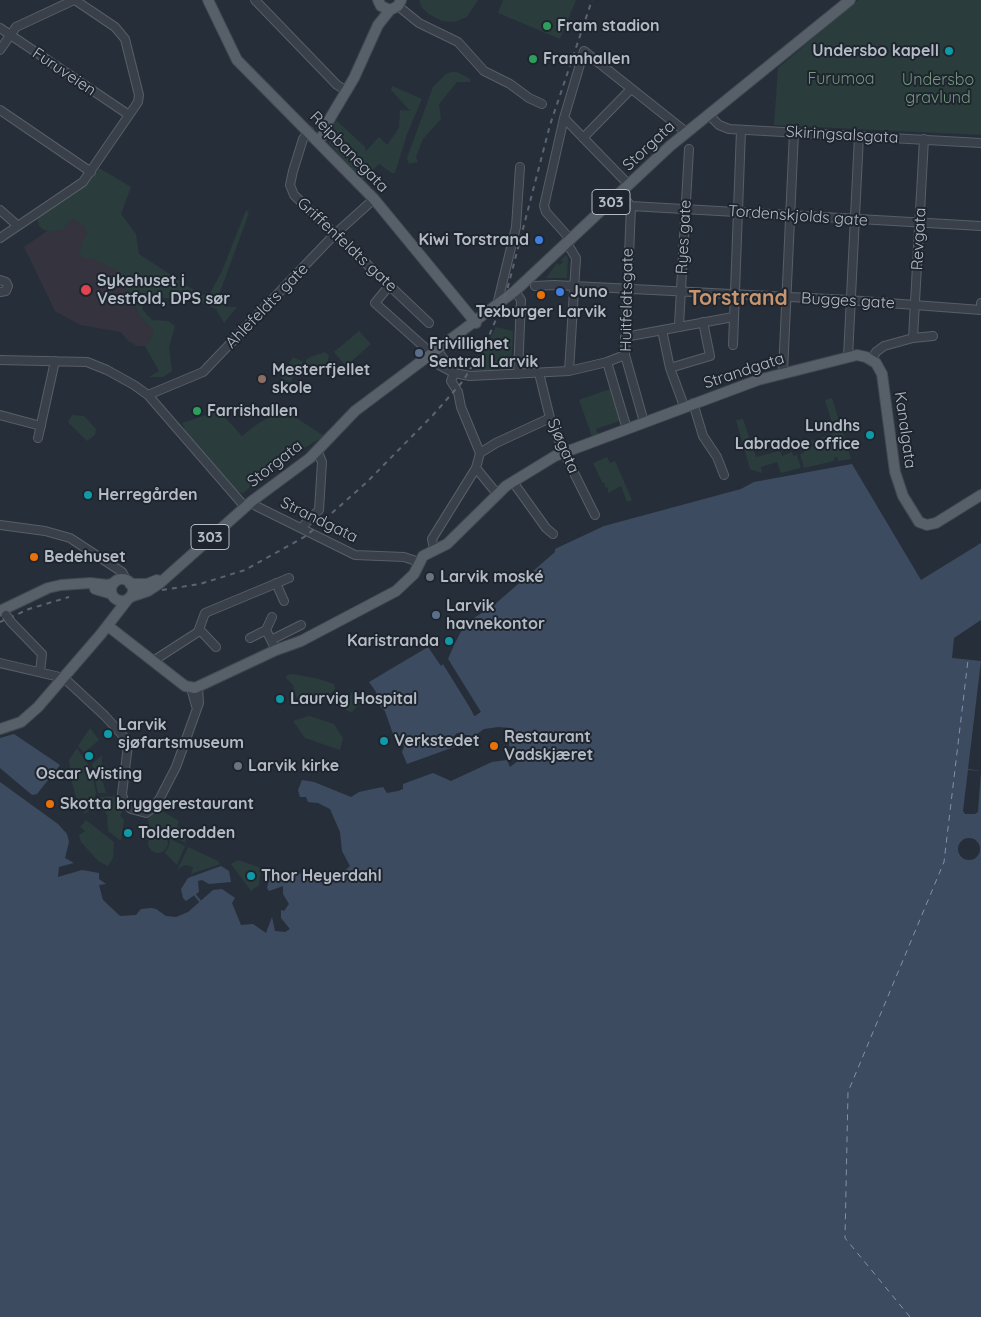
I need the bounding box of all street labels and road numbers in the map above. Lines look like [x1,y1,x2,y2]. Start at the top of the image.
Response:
street label: Furuveien [29,44,99,100]
street label: Reipbanegata [306,108,392,196]
street label: Storgata [619,117,679,175]
street label: Skiringsalsgata [785,122,899,148]
road number: 303 [592,190,630,214]
street label: Griffenfeldts gate [293,194,401,296]
street label: Ryes gate [672,199,696,275]
street label: Tordenskjolds gate [727,202,869,230]
street label: Revgata [908,207,930,271]
street label: Huitfeldtsgate [616,248,638,352]
street label: Ahlefeldts gate [222,259,312,353]
street label: Bugges gate [801,289,895,313]
street label: Strandgata [701,349,787,393]
street label: Kanalgata [890,390,920,470]
street label: Sjøgata [543,416,583,476]
street label: Storgata [244,437,306,491]
street label: Strandgata [277,493,361,547]
road number: 303 [191,524,229,550]

